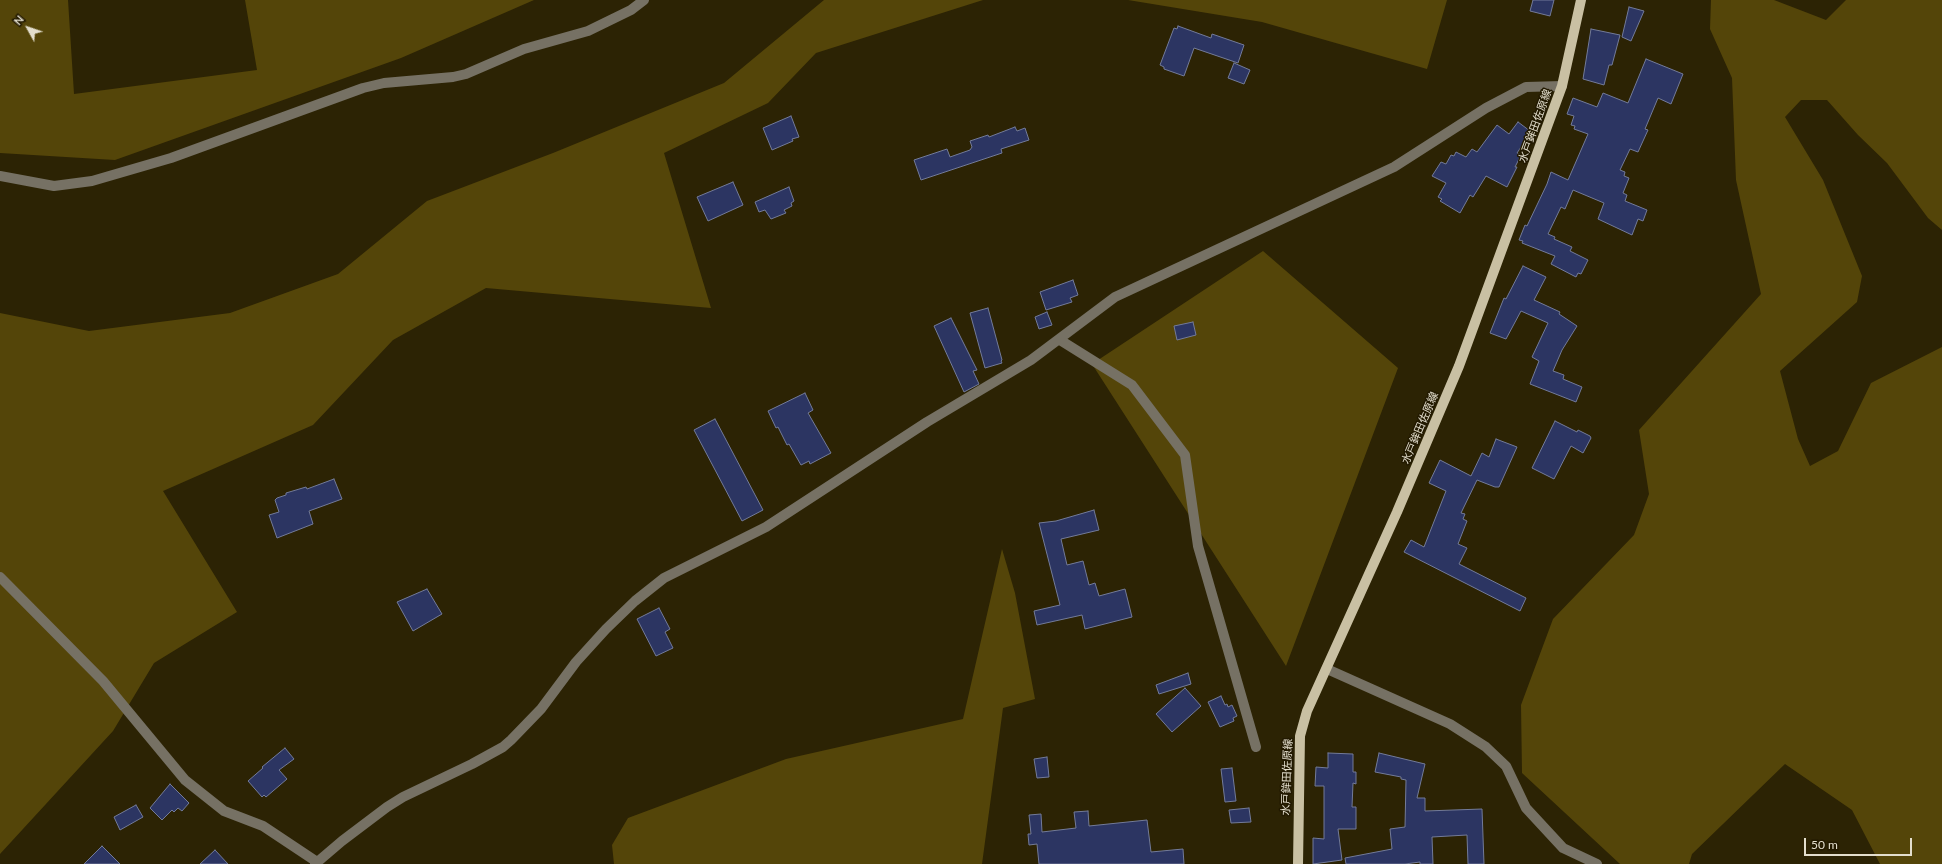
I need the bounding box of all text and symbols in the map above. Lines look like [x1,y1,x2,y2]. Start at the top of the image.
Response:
north arrow [8,8,48,48]
text: N [11,13,26,27]
street label: 水戸鉾田佐原線 [1516,88,1554,164]
street label: 水戸鉾田佐原線 [1399,390,1441,466]
street label: 水戸鉾田佐原線 [1279,738,1295,816]
scale bar [1806,830,1914,856]
text: 50 m [1811,837,1838,852]

